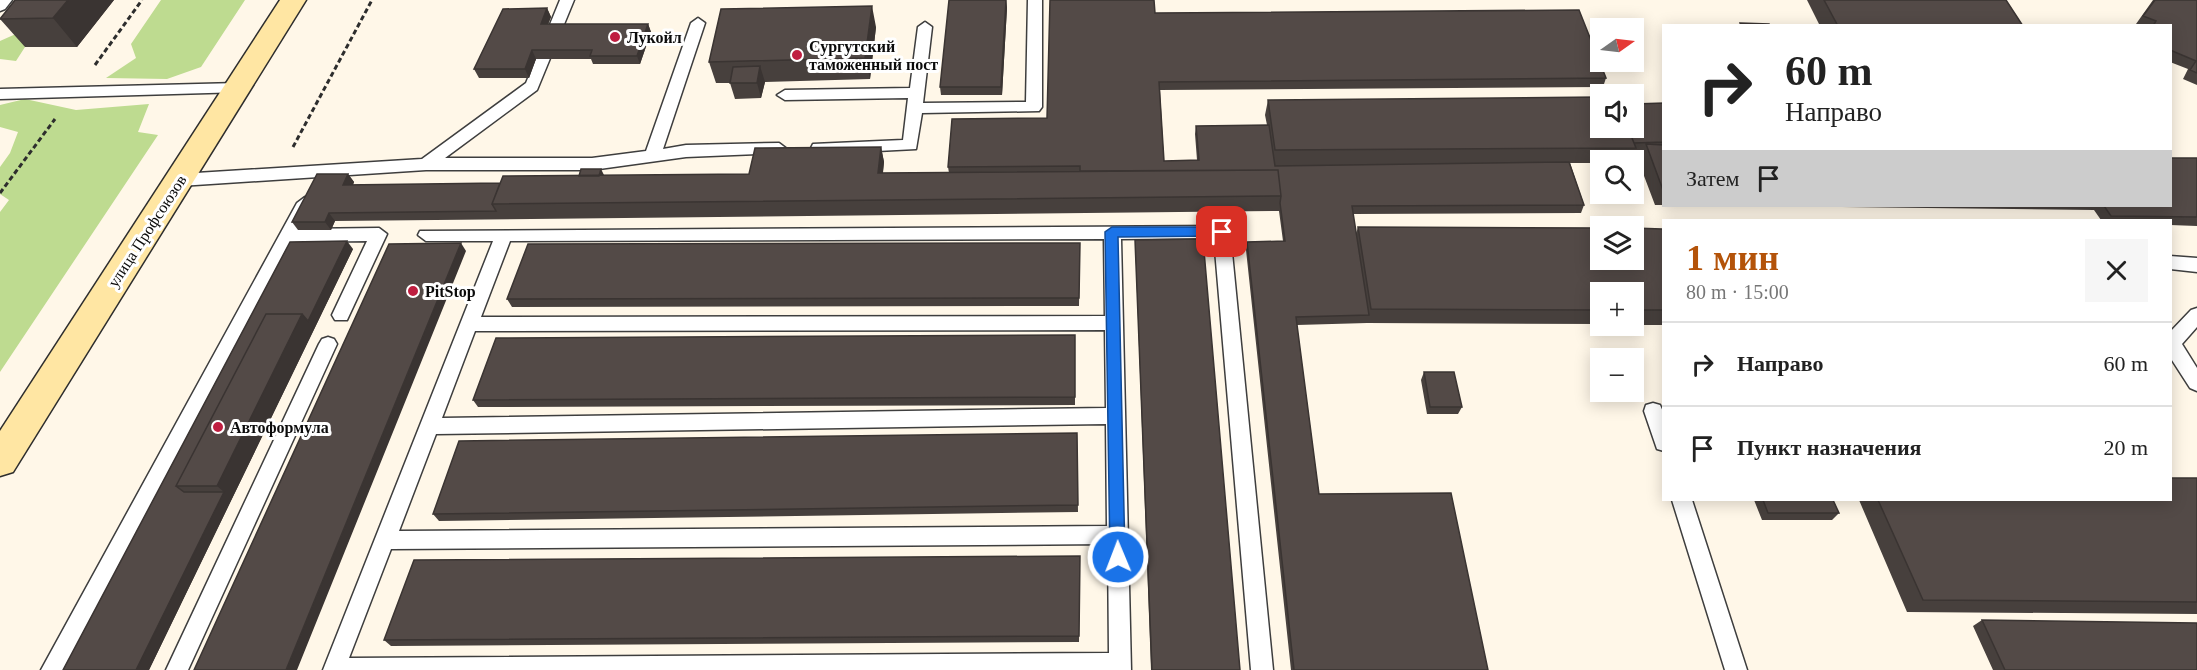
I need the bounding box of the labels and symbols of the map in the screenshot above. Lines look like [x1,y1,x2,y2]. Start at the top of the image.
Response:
north arrow [1590,18,1644,72]
place label: Лукойл [627,29,682,47]
marker: Лукойл [608,30,622,44]
place label: Сургутский таможенный пост [809,38,938,73]
marker: Сургутский таможенный пост [790,48,804,62]
street label: улица Профсоюзов [104,171,191,291]
pin [1196,206,1247,257]
place label: PitStop [425,283,476,301]
marker: PitStop [406,284,420,298]
place label: Автоформула [230,419,329,437]
marker: Автоформула [211,420,225,434]
position arrow [1086,525,1150,589]

